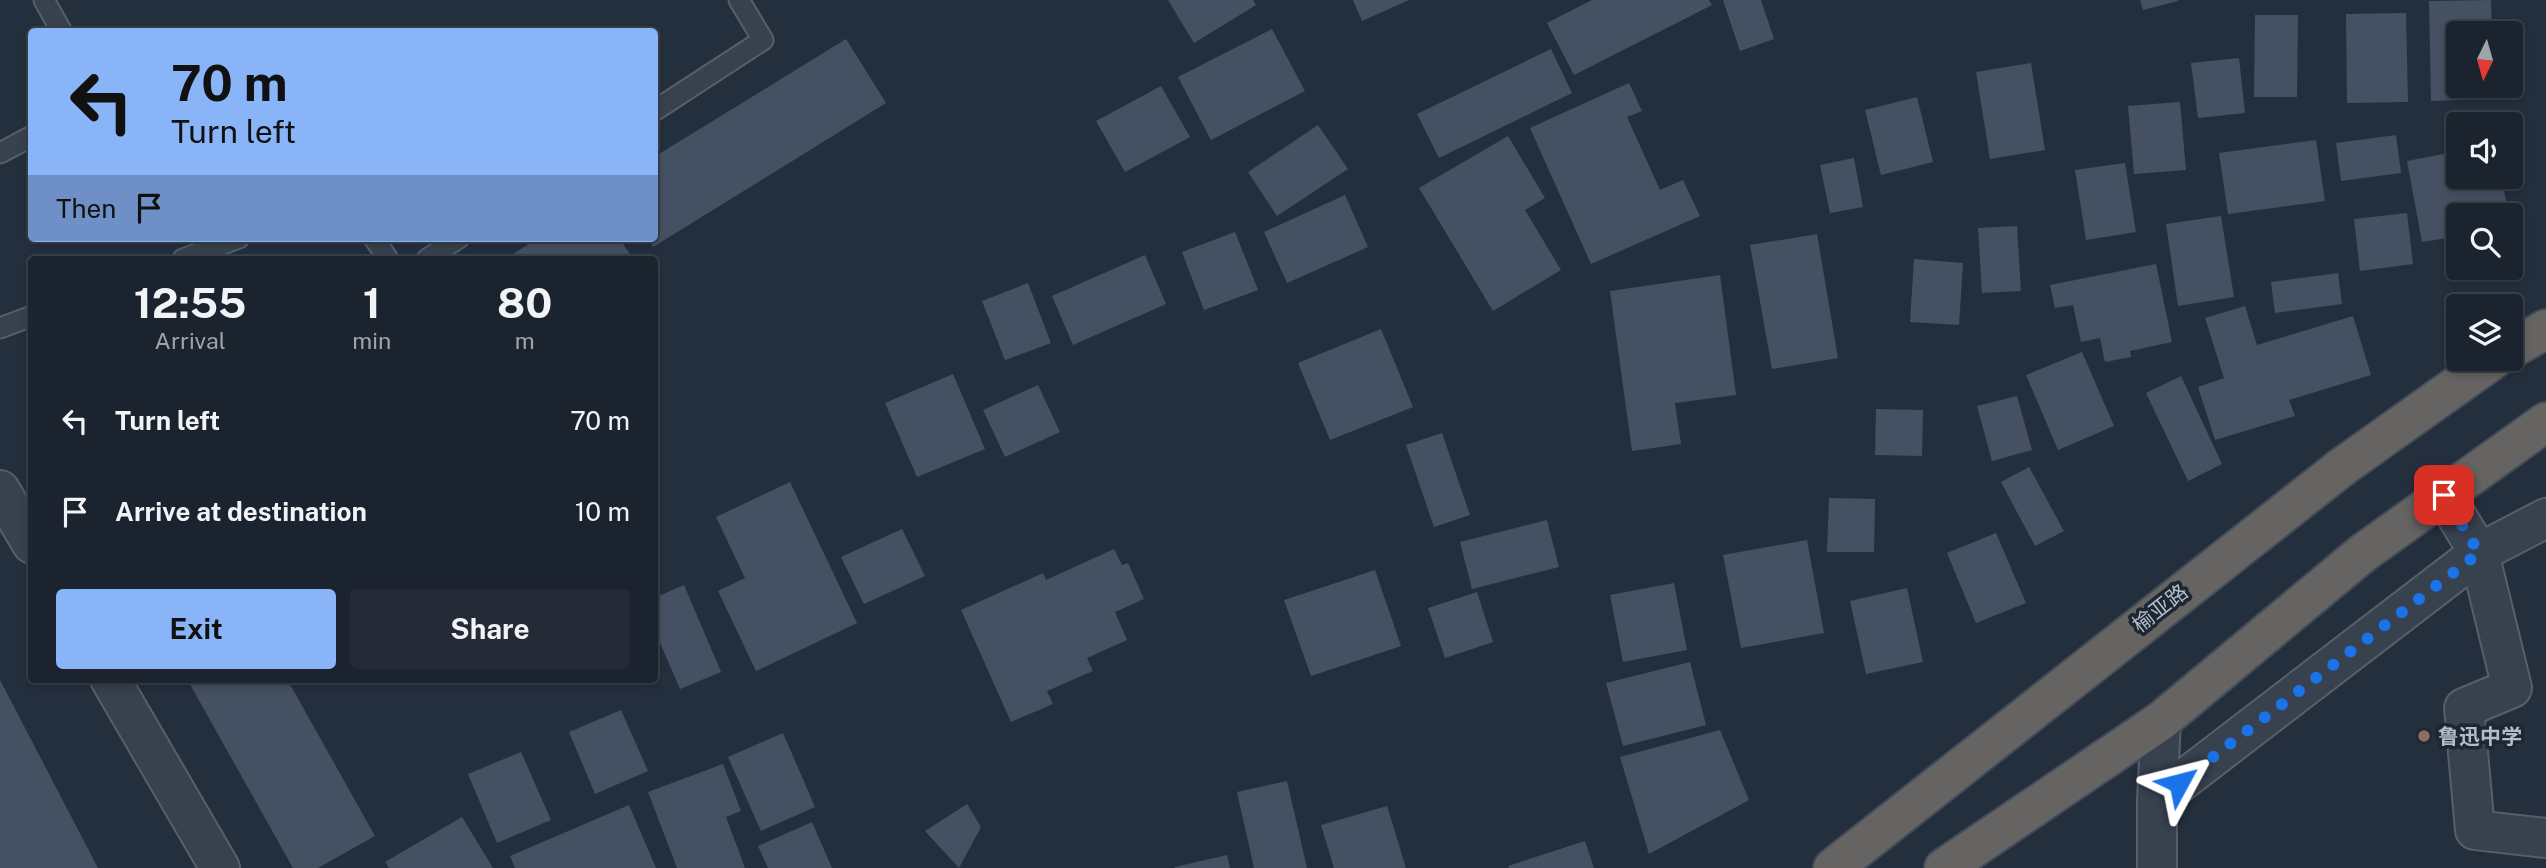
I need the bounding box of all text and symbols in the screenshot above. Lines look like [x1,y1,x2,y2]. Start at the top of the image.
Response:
north arrow [2446,21,2524,98]
map controls [2446,21,2523,371]
text: 70 m [171,54,288,112]
icon: left [56,56,147,147]
button: sound [2446,112,2523,189]
text: Turn left [171,113,296,150]
icon: arrive [130,189,168,227]
text: Then [56,193,116,224]
button: search [2446,203,2523,280]
text: 12:55 [134,278,246,327]
text: 1 [363,278,381,327]
text: 80 [497,278,552,327]
button: layers [2446,294,2523,371]
text: Arrival [155,327,226,354]
text: min [352,327,391,354]
text: m [515,327,535,354]
icon: left [56,402,94,440]
text: Turn left [115,405,220,436]
text: 70 m [570,405,630,436]
pin [2414,465,2474,525]
icon: arrive [2425,476,2463,514]
icon: arrive [56,493,94,531]
text: Arrive at destination [115,496,367,527]
text: 10 m [575,496,630,527]
street label: 榆亚路 [2127,579,2193,637]
button: Exit [56,589,336,669]
button: Share [350,589,630,669]
place label: 鲁迅中学 [2438,724,2522,749]
marker: 鲁迅中学 [2416,728,2432,744]
position arrow [2142,746,2216,820]

